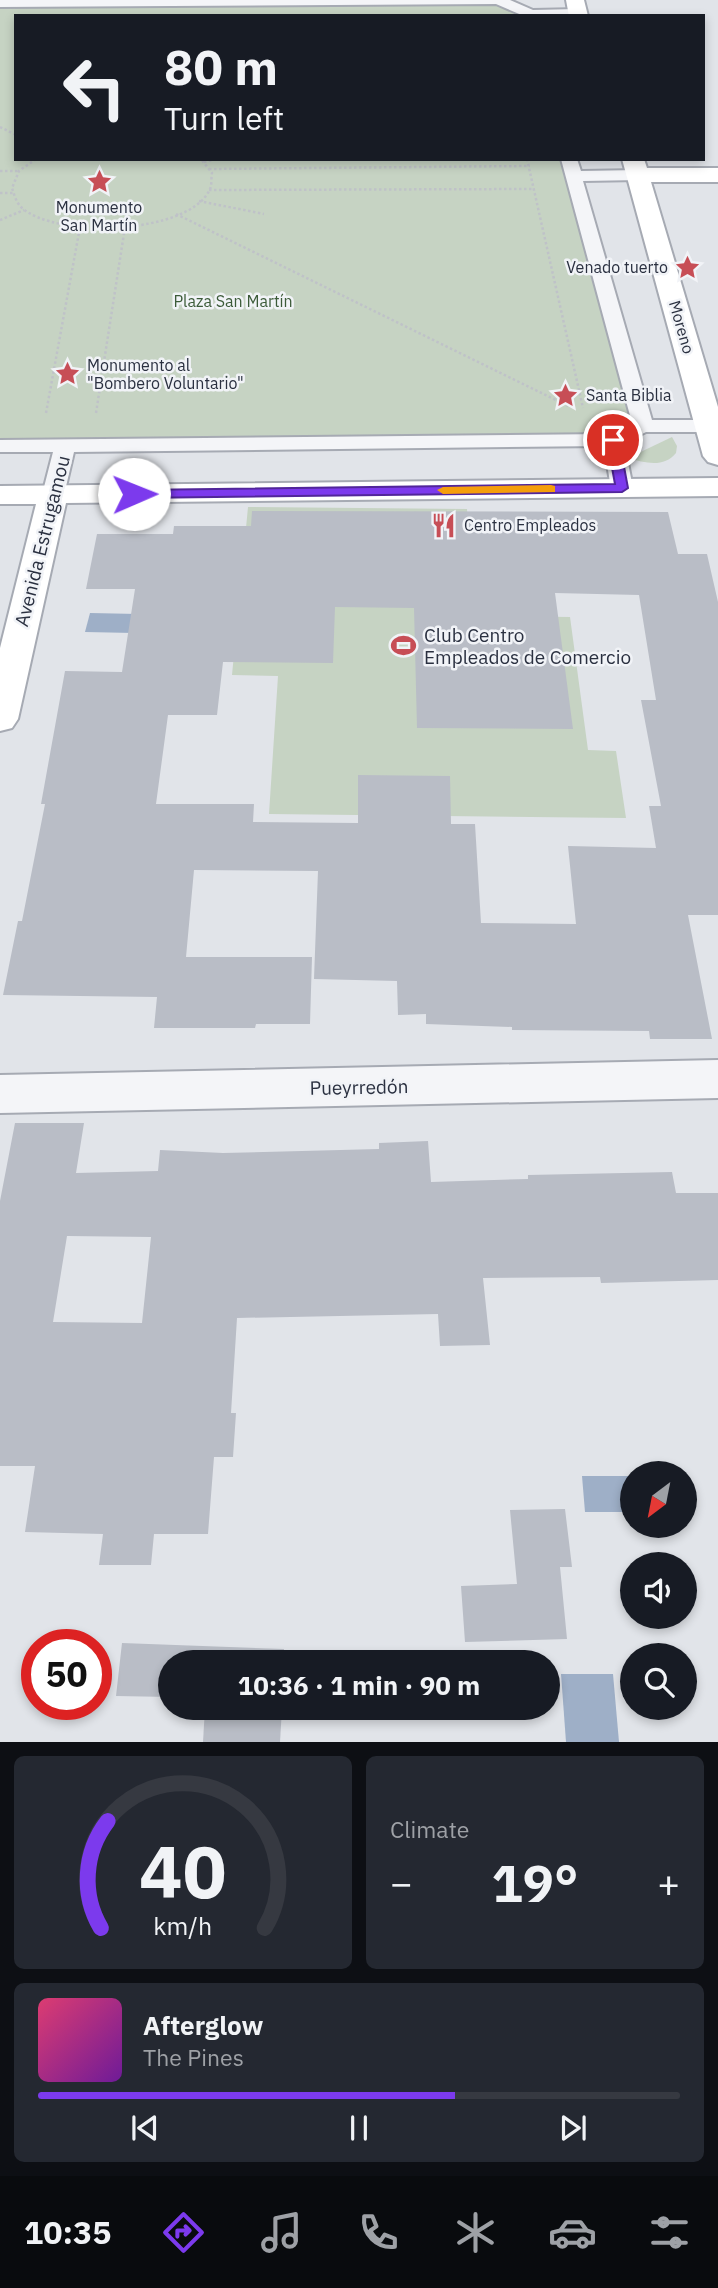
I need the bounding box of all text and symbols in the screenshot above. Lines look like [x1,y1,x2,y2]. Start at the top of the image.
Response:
text: 80 m [164,35,278,98]
icon: left [49,42,140,133]
text: Turn left [164,97,284,139]
place icon: Monumento San Martín [85,167,113,195]
place label: Monumento San Martín [56,197,142,235]
place icon: Venado tuerto [674,253,702,281]
place label: Venado tuerto [566,257,668,277]
park label: Plaza San Martín [173,291,293,311]
street label: Moreno [665,298,699,356]
place label: Monumento al "Bombero Voluntario" [87,355,244,393]
place icon: Monumento al "Bombero Voluntario" [53,360,81,388]
place icon: Santa Biblia [552,381,580,409]
place label: Santa Biblia [586,385,672,405]
pin [583,410,643,470]
icon: arrive [594,421,632,459]
street label: Avenida Estrugamou [9,453,75,629]
position arrow [97,457,171,531]
restaurant icon: Centro Empleados [430,511,458,539]
place label: Centro Empleados [464,515,596,535]
place label: Club Centro Empleados de Comercio [424,623,631,669]
sports icon: Club Centro Empleados de Comercio [390,632,418,660]
street label: Pueyrredón [309,1074,409,1100]
north arrow [620,1461,696,1538]
map controls [620,1461,697,1720]
button: sound [620,1552,697,1629]
speed limit sign: 50 [21,1629,112,1720]
button: search [620,1643,697,1720]
text: 10:36 · 1 min · 90 m [238,1668,480,1702]
text: Climate [390,1814,469,1844]
text: 40 [139,1824,227,1919]
text: 19° [492,1849,578,1916]
text: − [390,1858,413,1907]
text: + [657,1858,680,1907]
text: km/h [154,1909,212,1942]
text: Afterglow [143,2008,263,2042]
text: The Pines [143,2042,244,2072]
icon: previous [126,2109,164,2147]
icon: pause [340,2109,378,2147]
icon: next [554,2109,592,2147]
icon: directions [159,2208,208,2257]
icon: music [257,2208,306,2257]
icon: phone [354,2208,403,2257]
icon: climate [451,2208,500,2257]
icon: car [548,2208,597,2257]
icon: filters [645,2208,694,2257]
text: 10:35 [24,2211,111,2253]

